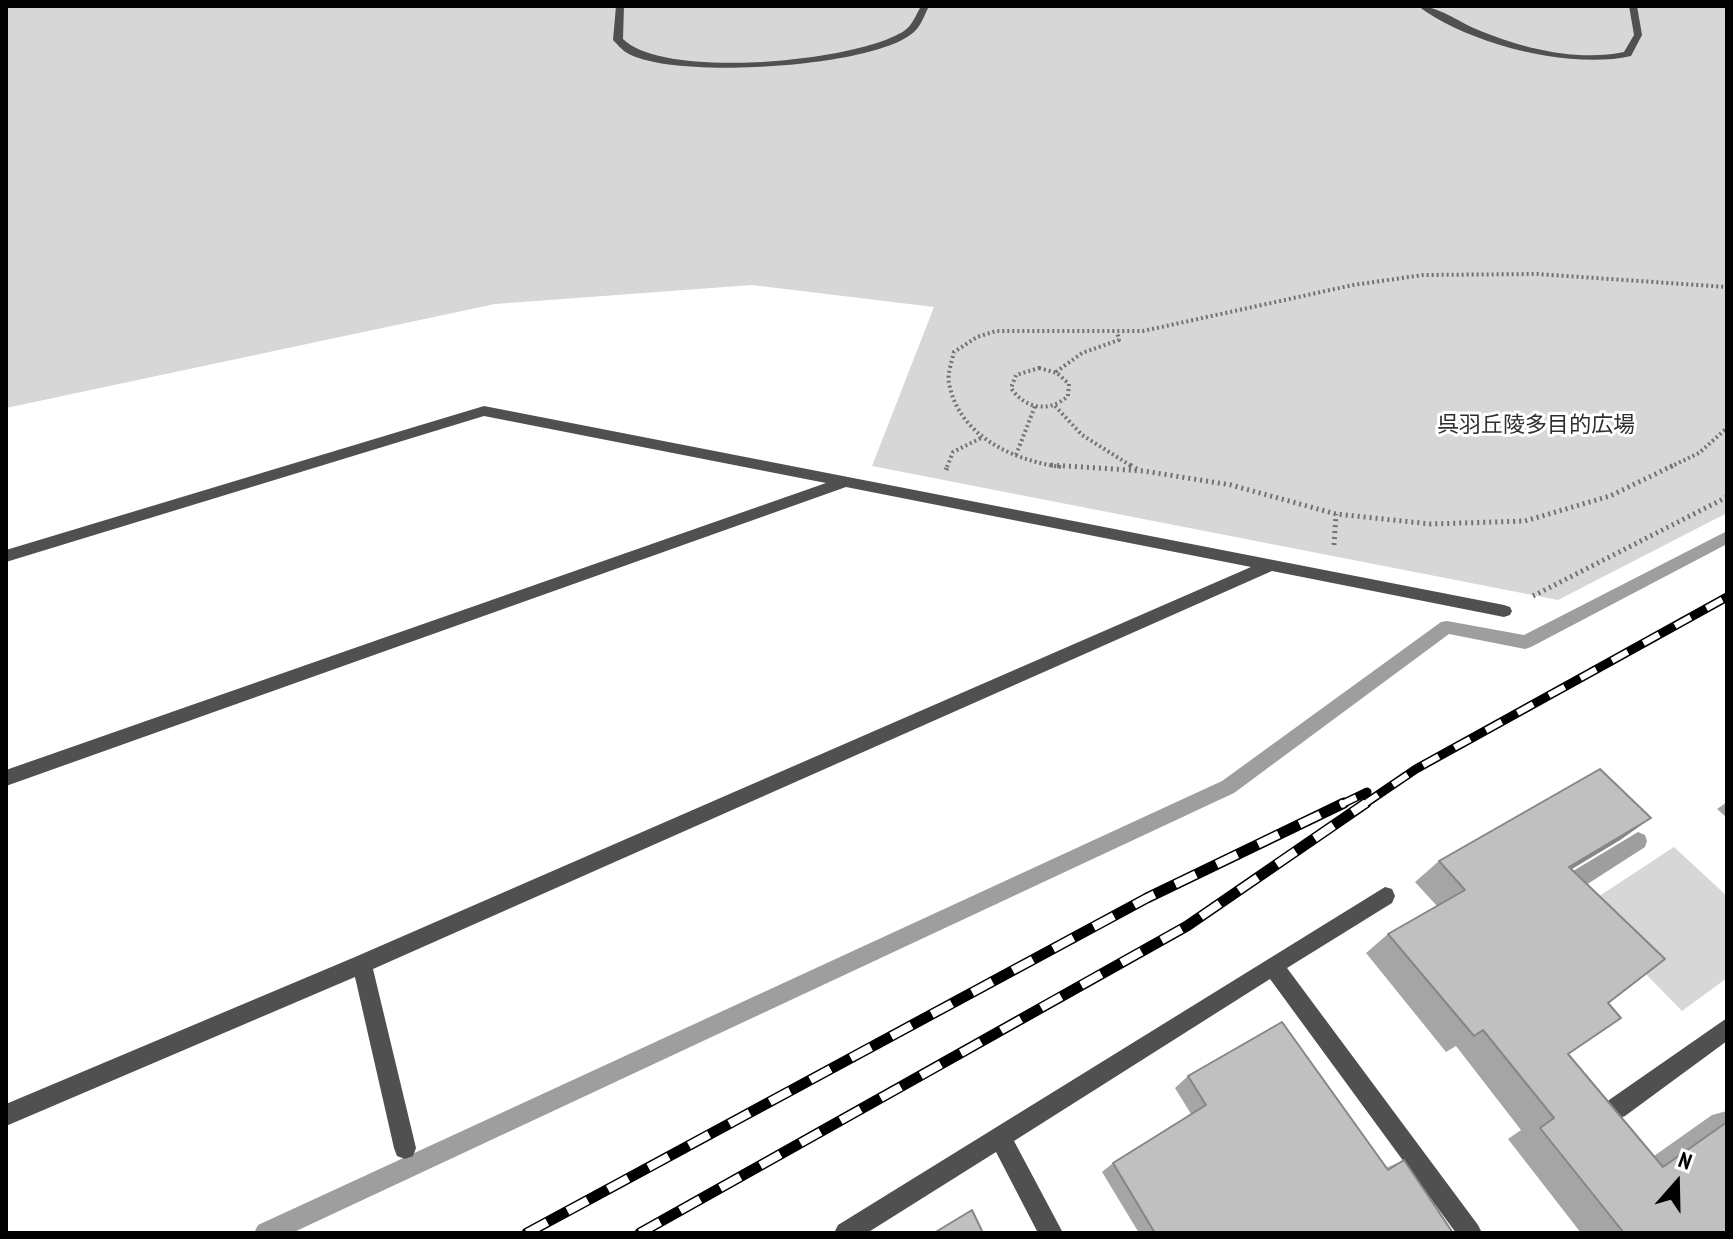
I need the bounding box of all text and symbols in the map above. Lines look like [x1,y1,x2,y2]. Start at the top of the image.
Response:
park label: 呉羽丘陵多目的広場 [1437,413,1635,439]
north arrow [1637,1143,1717,1223]
text: N [1675,1145,1696,1176]

